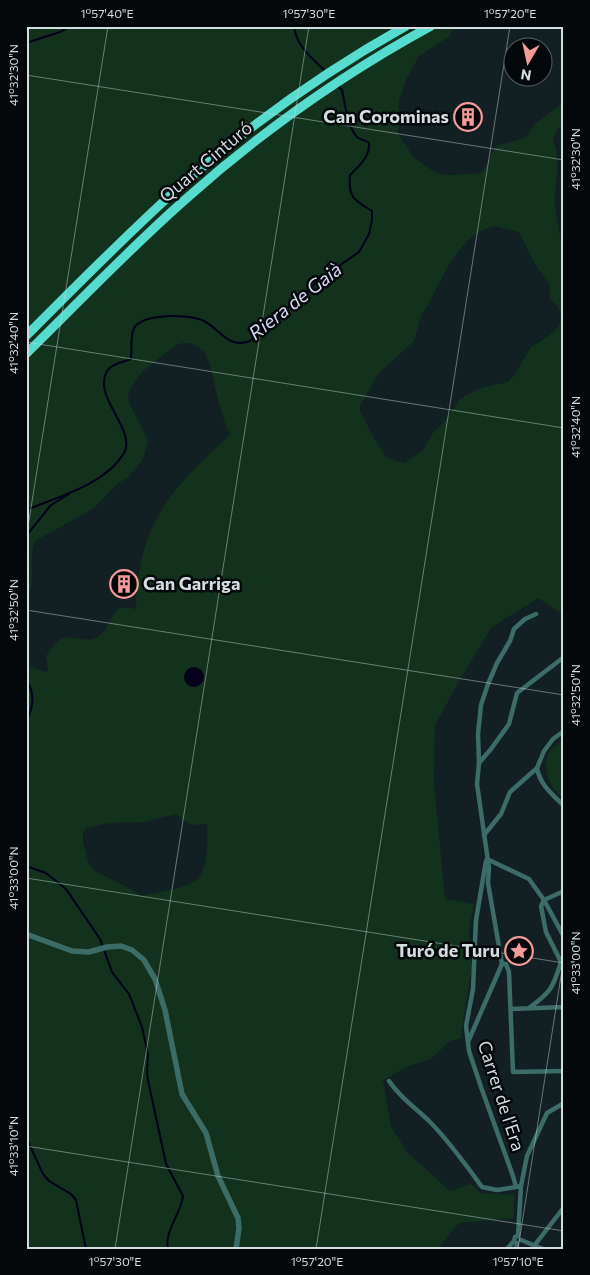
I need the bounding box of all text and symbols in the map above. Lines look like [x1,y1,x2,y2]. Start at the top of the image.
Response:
text: 1°57'40"E [80,6,134,20]
text: 1°57'30"E [283,6,335,20]
text: 1°57'20"E [484,6,536,20]
north arrow [502,38,552,88]
text: 41°32'30"N [6,44,20,106]
text: N [519,66,532,85]
building icon: Can Corominas [453,102,483,132]
place label: Can Corominas [323,105,449,127]
street label: Quart Cinturó [154,116,256,206]
text: 41°32'30"N [568,128,582,190]
water label: Riera de Gaià [244,257,346,344]
text: 41°32'40"N [6,312,20,374]
text: 41°32'40"N [568,396,582,458]
building icon: Can Garriga [109,569,139,599]
place label: Can Garriga [143,572,240,594]
text: 41°32'50"N [6,579,20,641]
text: 41°32'50"N [568,664,582,726]
text: 41°33'00"N [6,847,20,909]
text: 41°33'00"N [568,932,582,994]
place icon: Turó de Turu [504,936,534,966]
place label: Turó de Turu [396,939,500,961]
street label: Carrer de l'Era [474,1038,530,1154]
text: 41°33'10"N [6,1116,20,1176]
text: 1°57'30"E [89,1254,141,1268]
text: 1°57'20"E [291,1254,343,1268]
text: 1°57'10"E [492,1254,544,1268]

